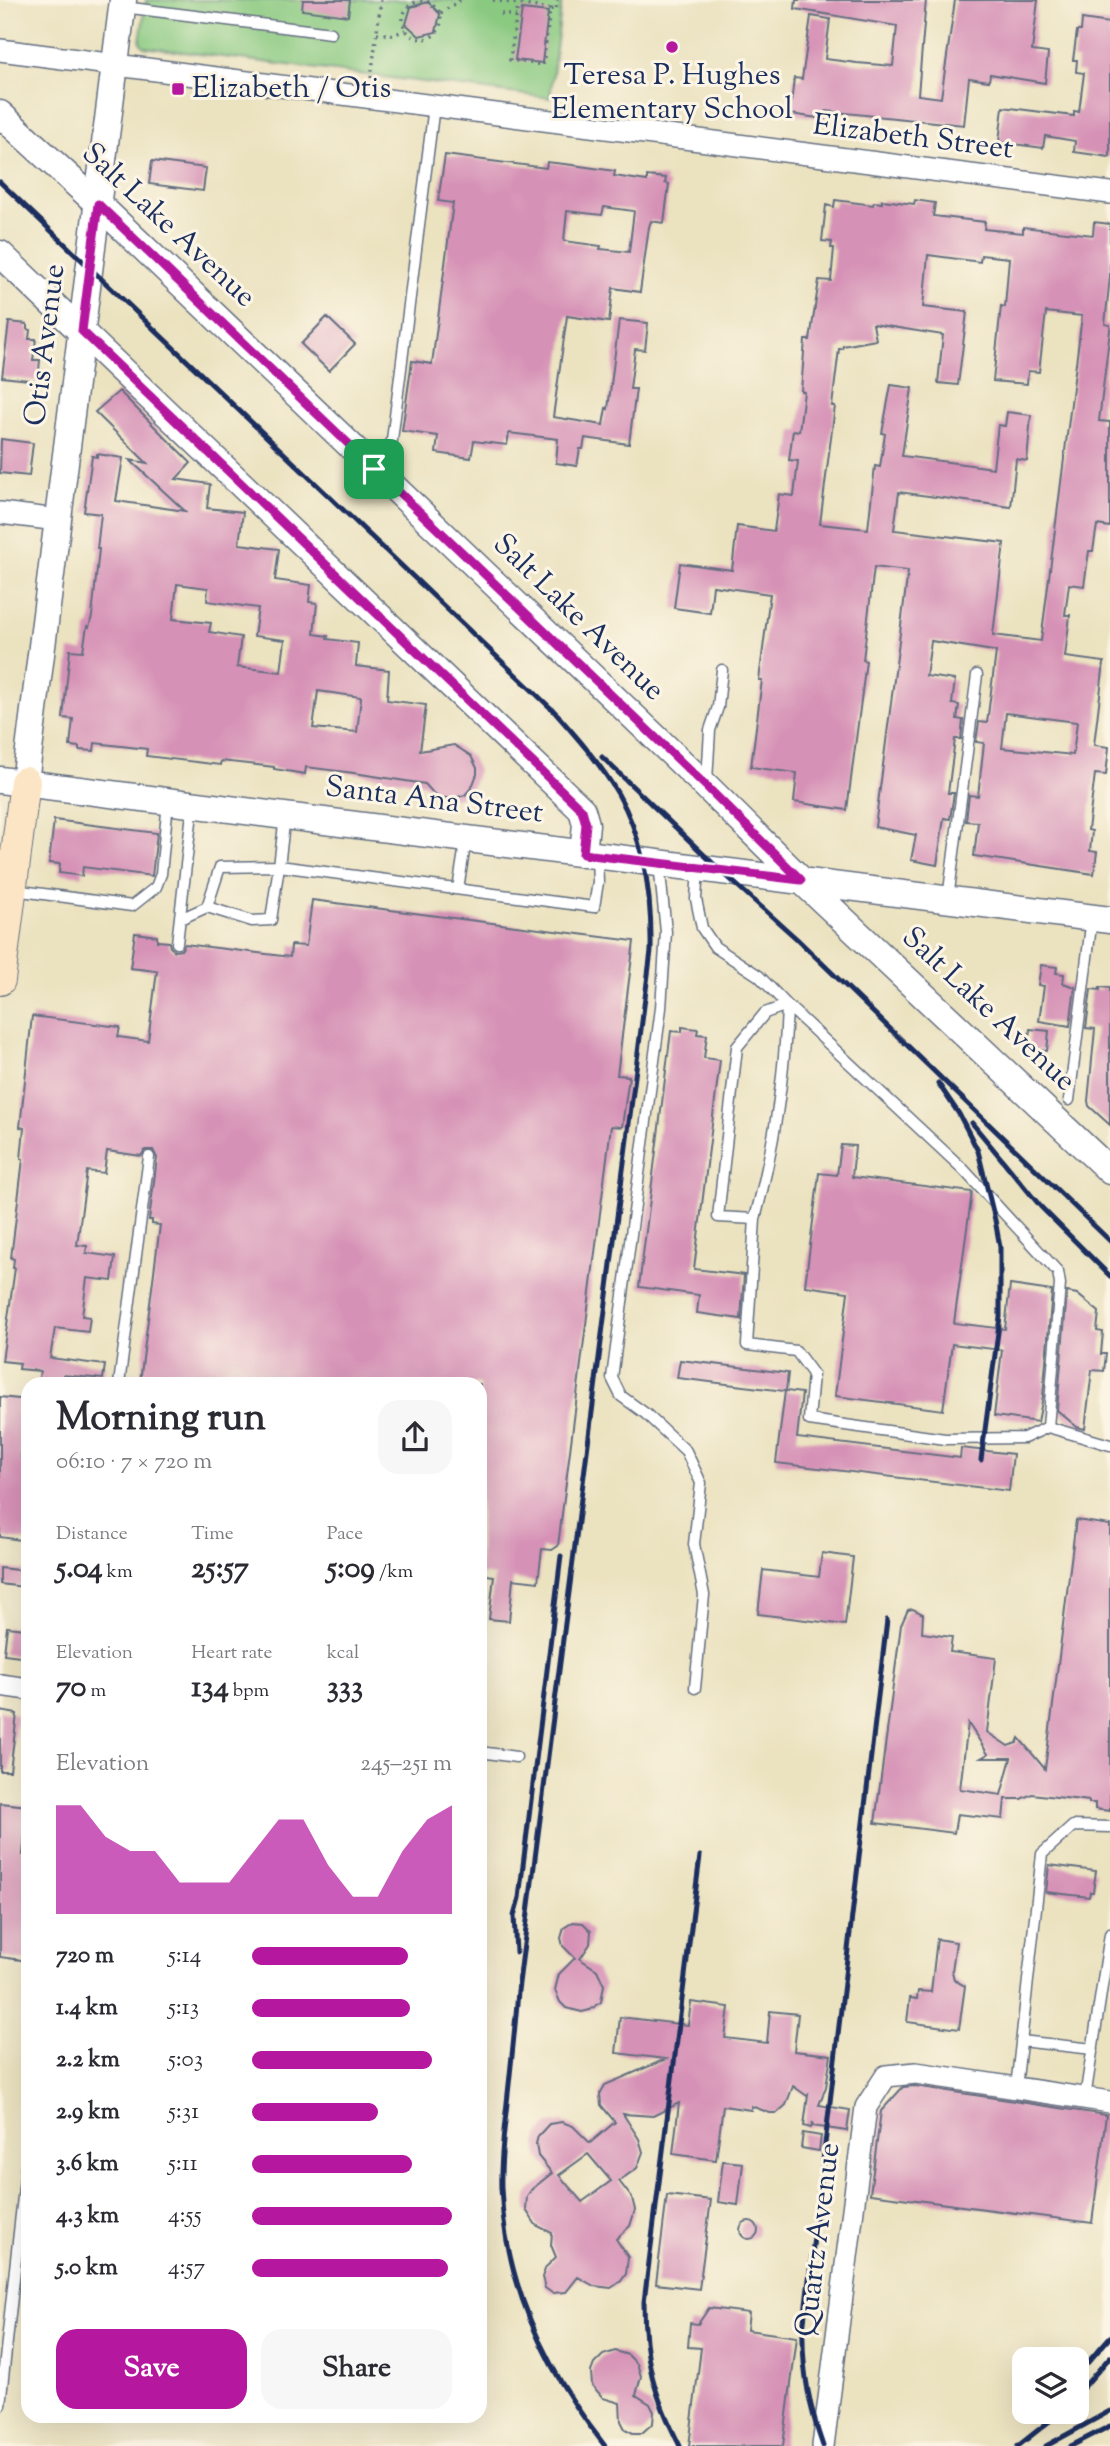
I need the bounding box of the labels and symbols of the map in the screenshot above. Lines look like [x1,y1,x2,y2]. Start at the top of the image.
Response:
marker: Teresa P. Hughes Elementary School [664,39,680,55]
place label: Teresa P. Hughes Elementary School [551,55,793,132]
place label: Elizabeth / Otis [192,68,391,111]
marker: Elizabeth / Otis [170,81,186,97]
street label: Elizabeth Street [810,104,1016,172]
street label: Salt Lake Avenue [71,134,265,318]
street label: Otis Avenue [15,262,77,428]
pin [344,439,404,499]
street label: Salt Lake Avenue [482,524,674,712]
street label: Santa Ana Street [323,766,545,836]
street label: Salt Lake Avenue [891,918,1085,1102]
street label: Quartz Avenue [786,2140,852,2340]

